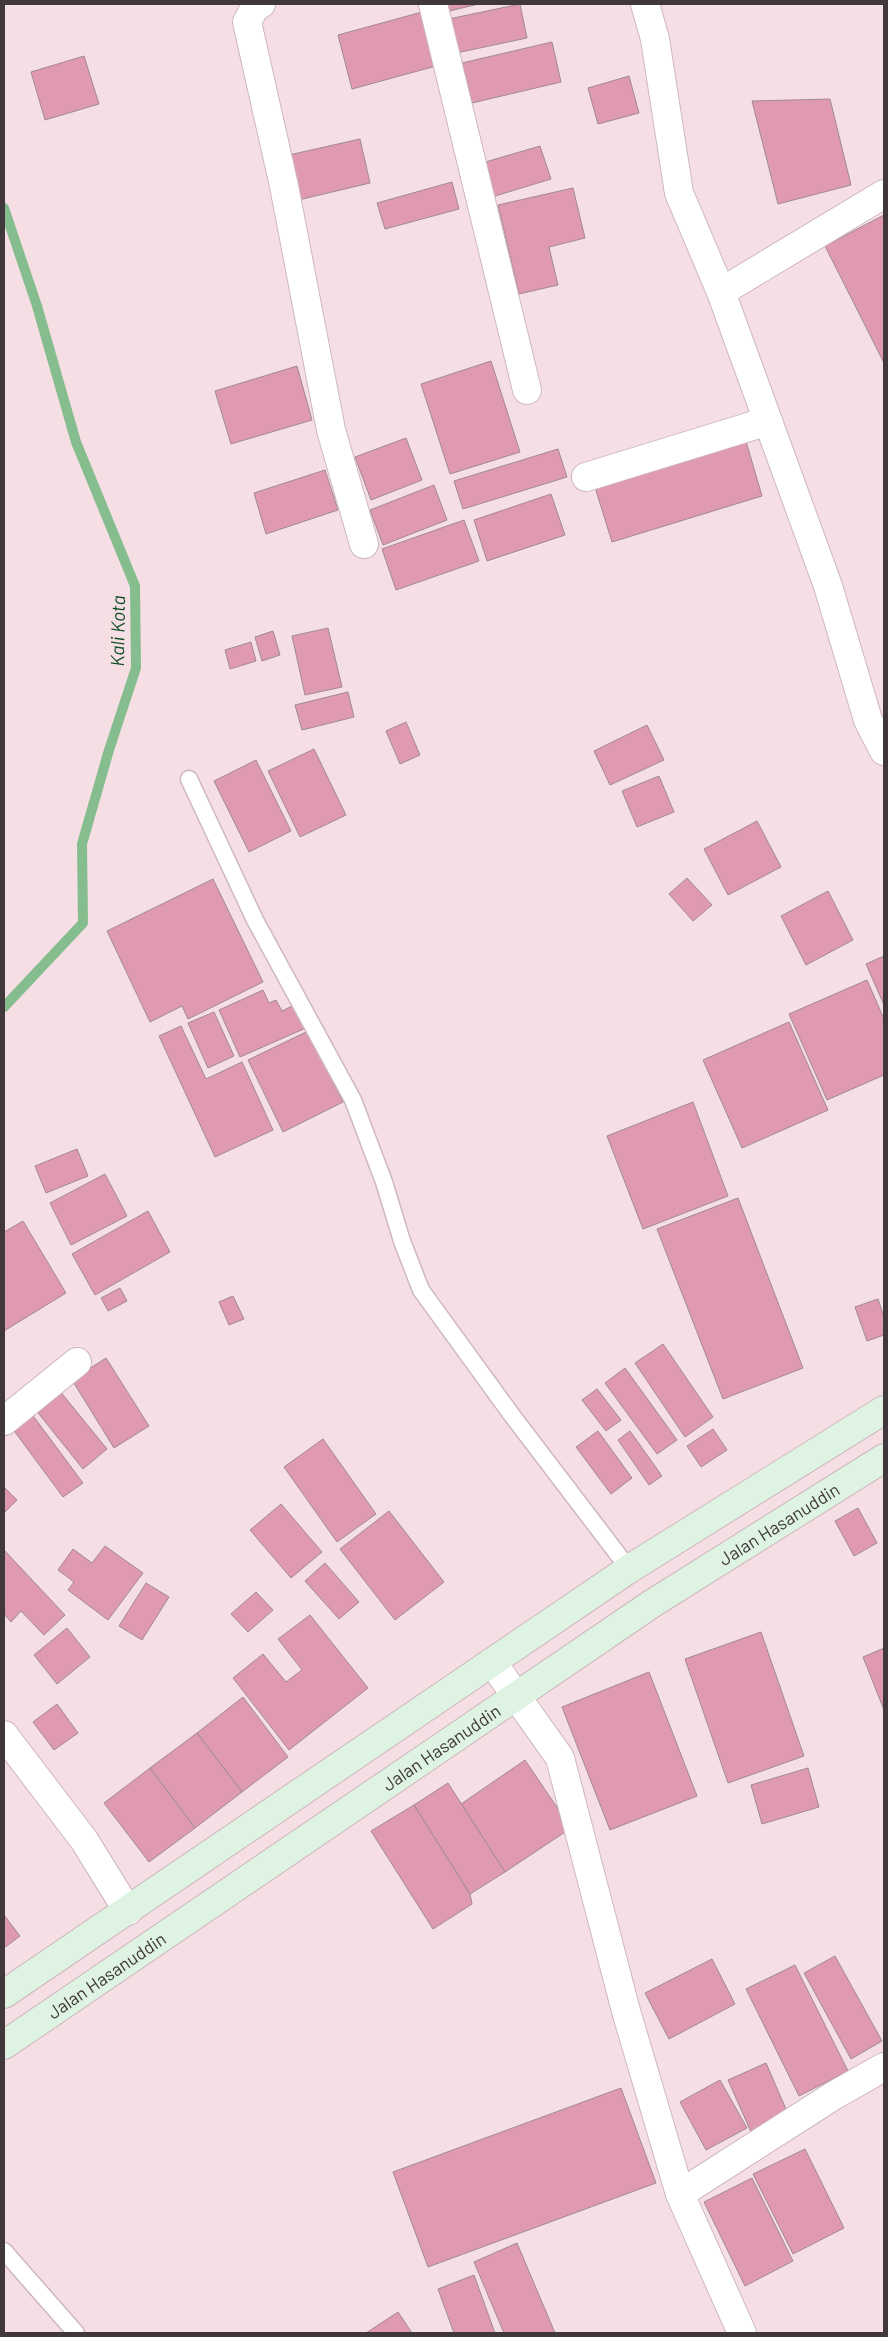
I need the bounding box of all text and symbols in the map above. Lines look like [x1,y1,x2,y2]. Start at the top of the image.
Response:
water label: Kali Kota [105,595,129,667]
street label: Jalan Hasanuddin [715,1478,843,1570]
street label: Jalan Hasanuddin [378,1699,505,1795]
street label: Jalan Hasanuddin [43,1927,170,2023]

